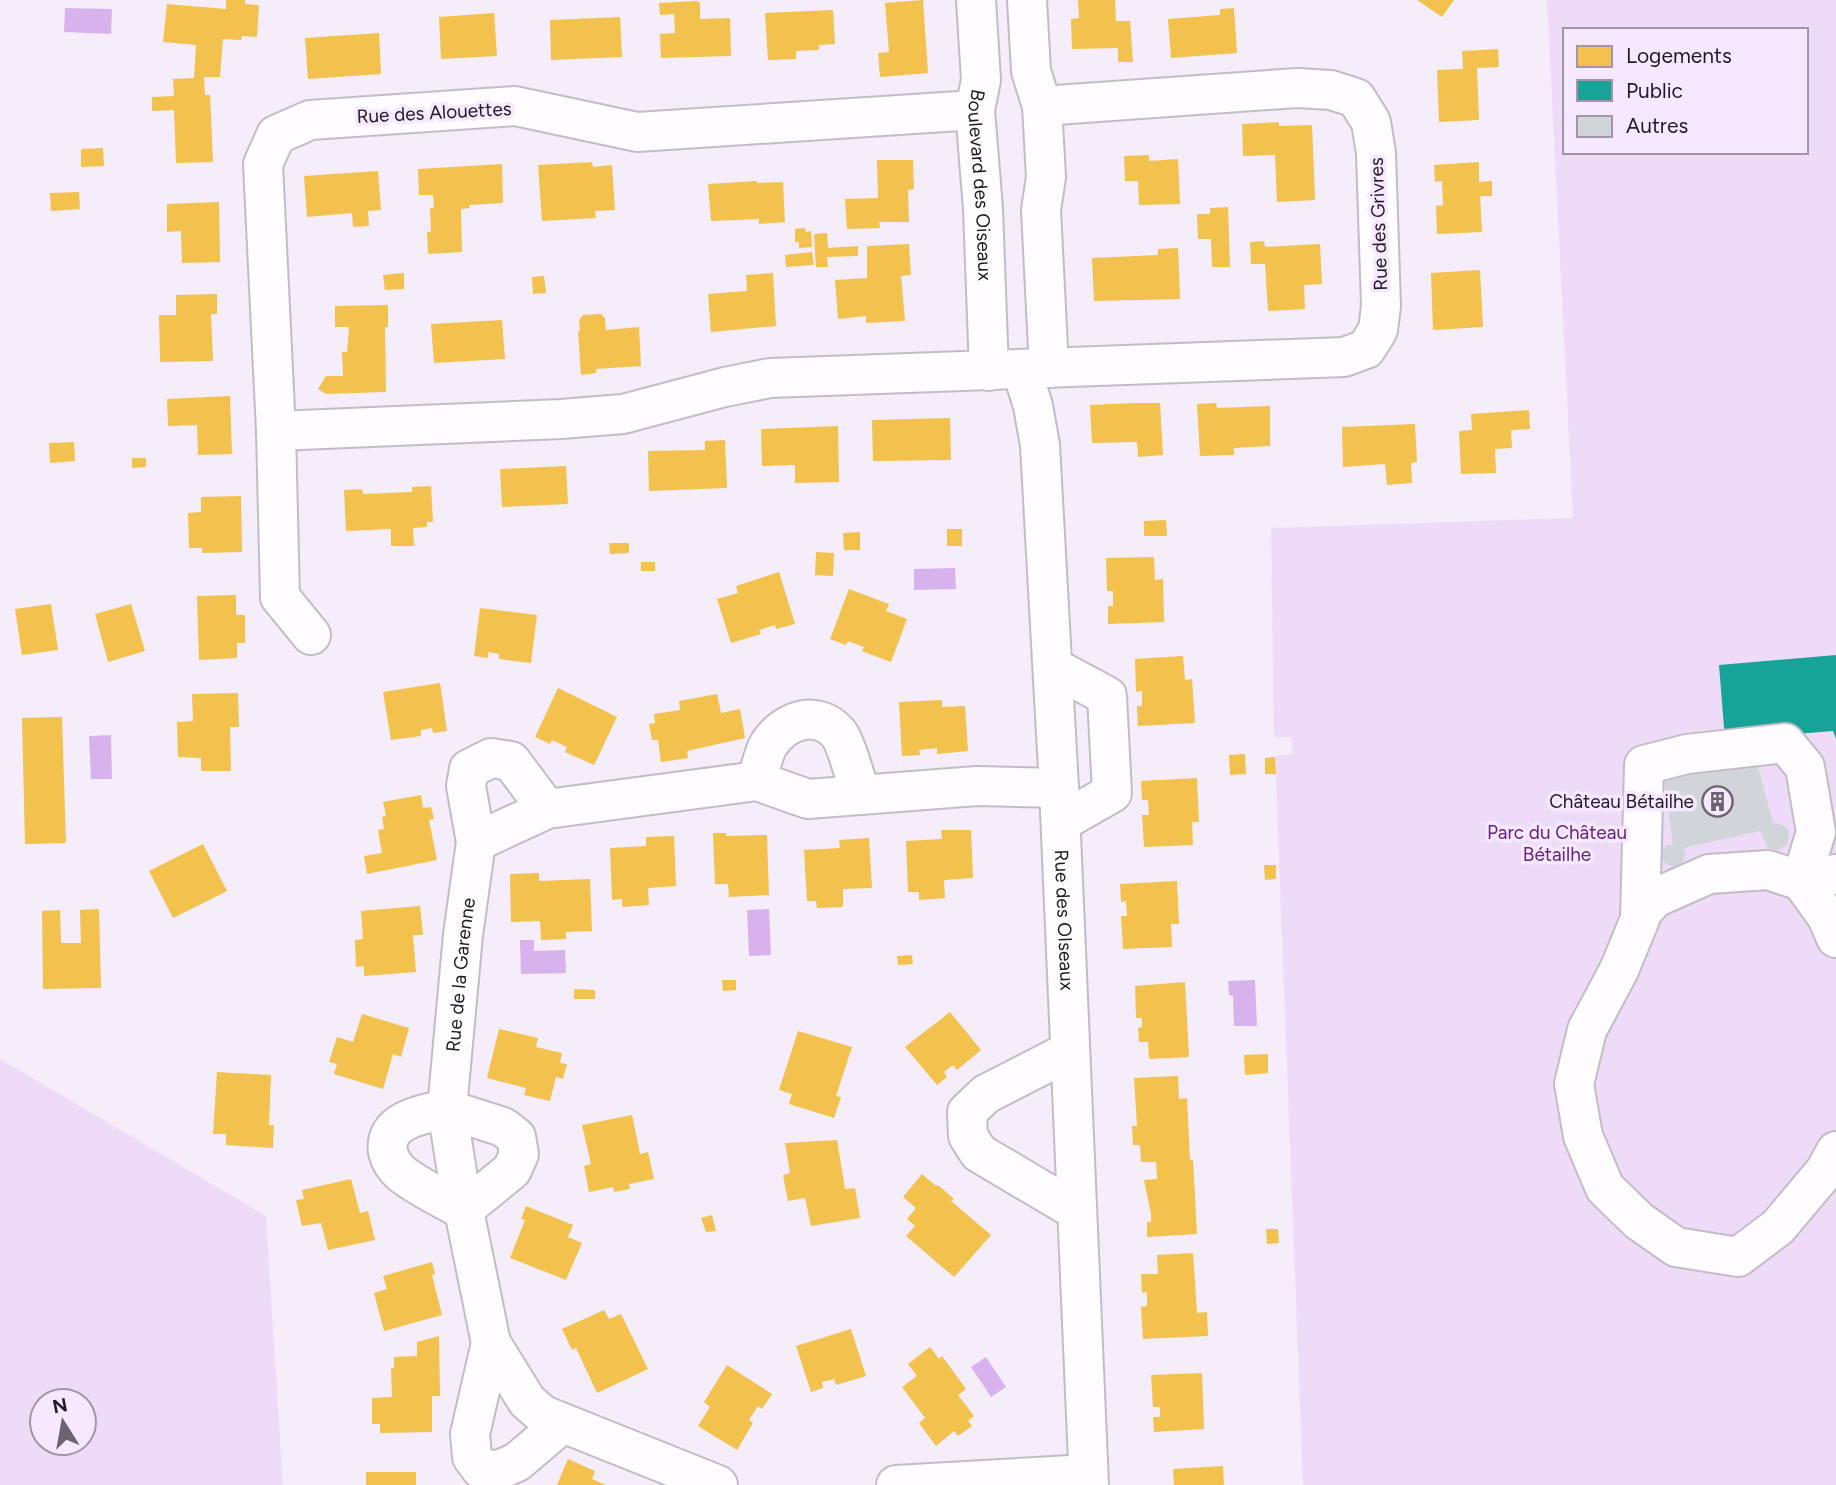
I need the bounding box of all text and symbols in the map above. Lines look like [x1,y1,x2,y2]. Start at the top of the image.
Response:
legend [1563,28,1808,154]
text: Logements [1626,43,1732,68]
text: Public [1626,78,1683,103]
street label: Boulevard des Oiseaux [963,87,997,281]
street label: Rue des Alouettes [356,97,512,128]
text: Autres [1626,113,1688,138]
street label: Rue des Grivres [1365,157,1392,291]
building icon: Château Bétailhe [1700,784,1734,818]
place label: Château Bétailhe [1549,790,1694,813]
park label: Parc du Château Bétailhe [1487,821,1627,866]
street label: Rue des OIseaux [1050,849,1079,991]
street label: Rue de la Garenne [441,896,480,1053]
north arrow [28,1387,98,1457]
text: N [50,1393,69,1418]

